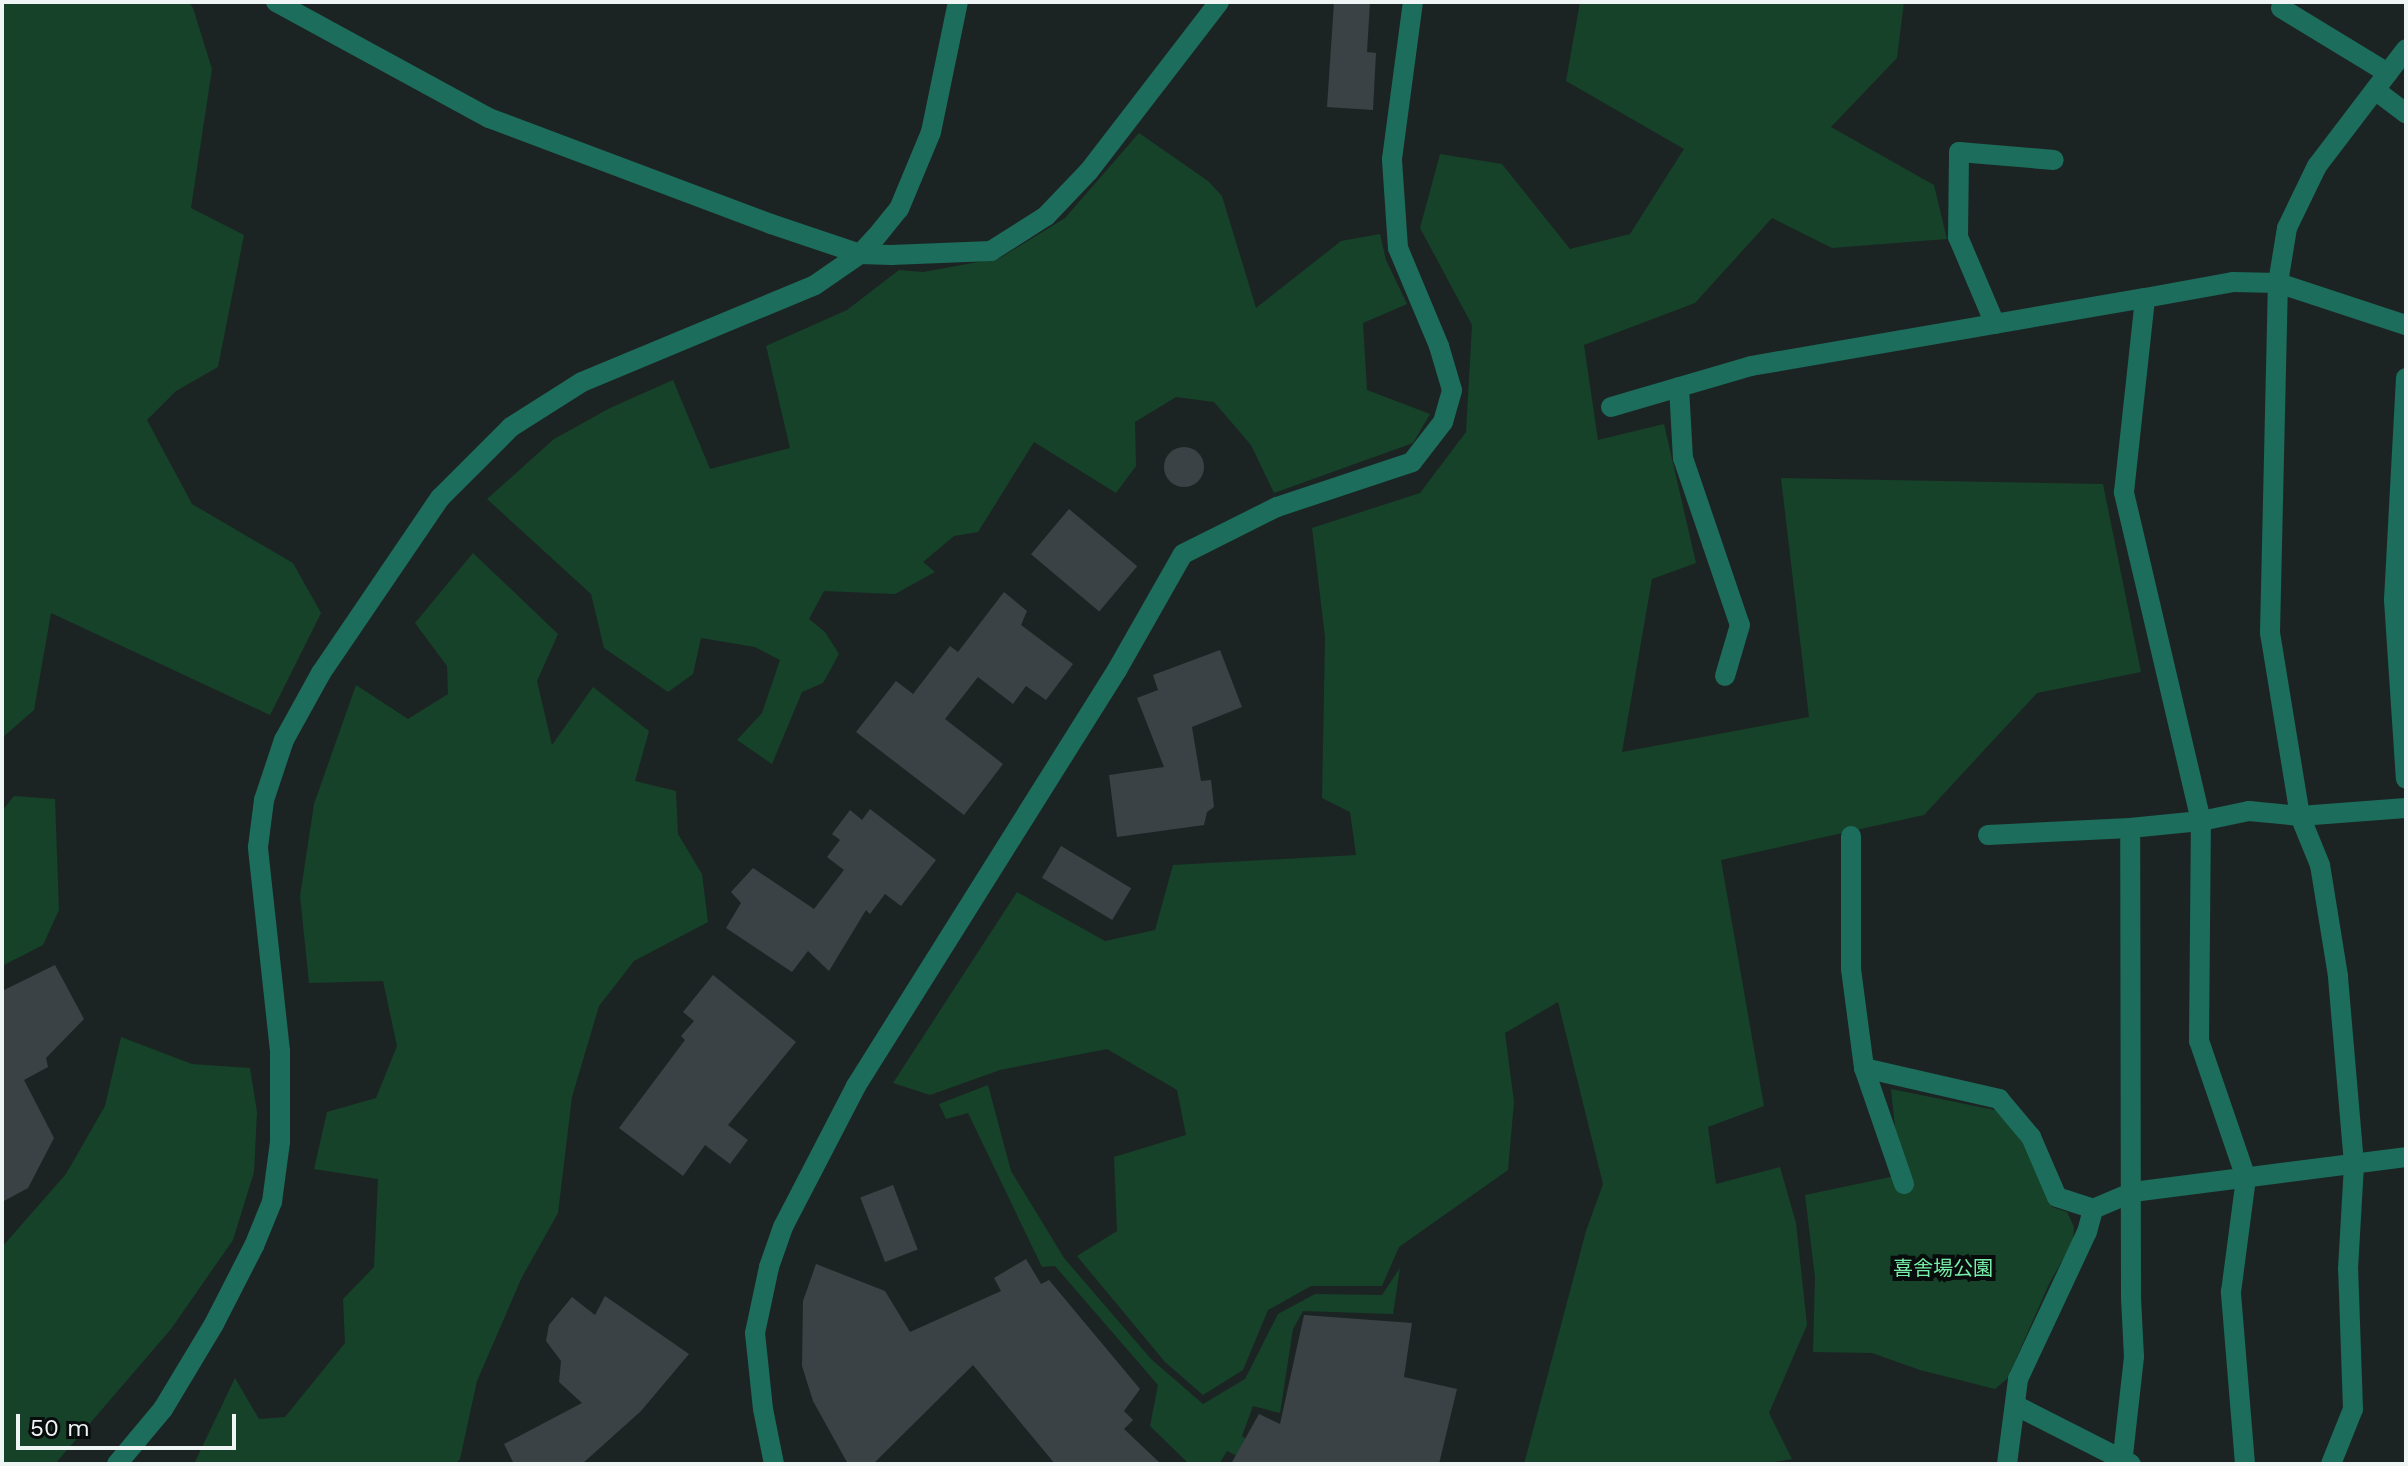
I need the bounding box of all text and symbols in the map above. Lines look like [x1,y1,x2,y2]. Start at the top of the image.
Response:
park label: 喜舎場公園 [1893,1256,1993,1280]
scale bar [20,1398,240,1448]
text: 50 m [30,1414,90,1442]

